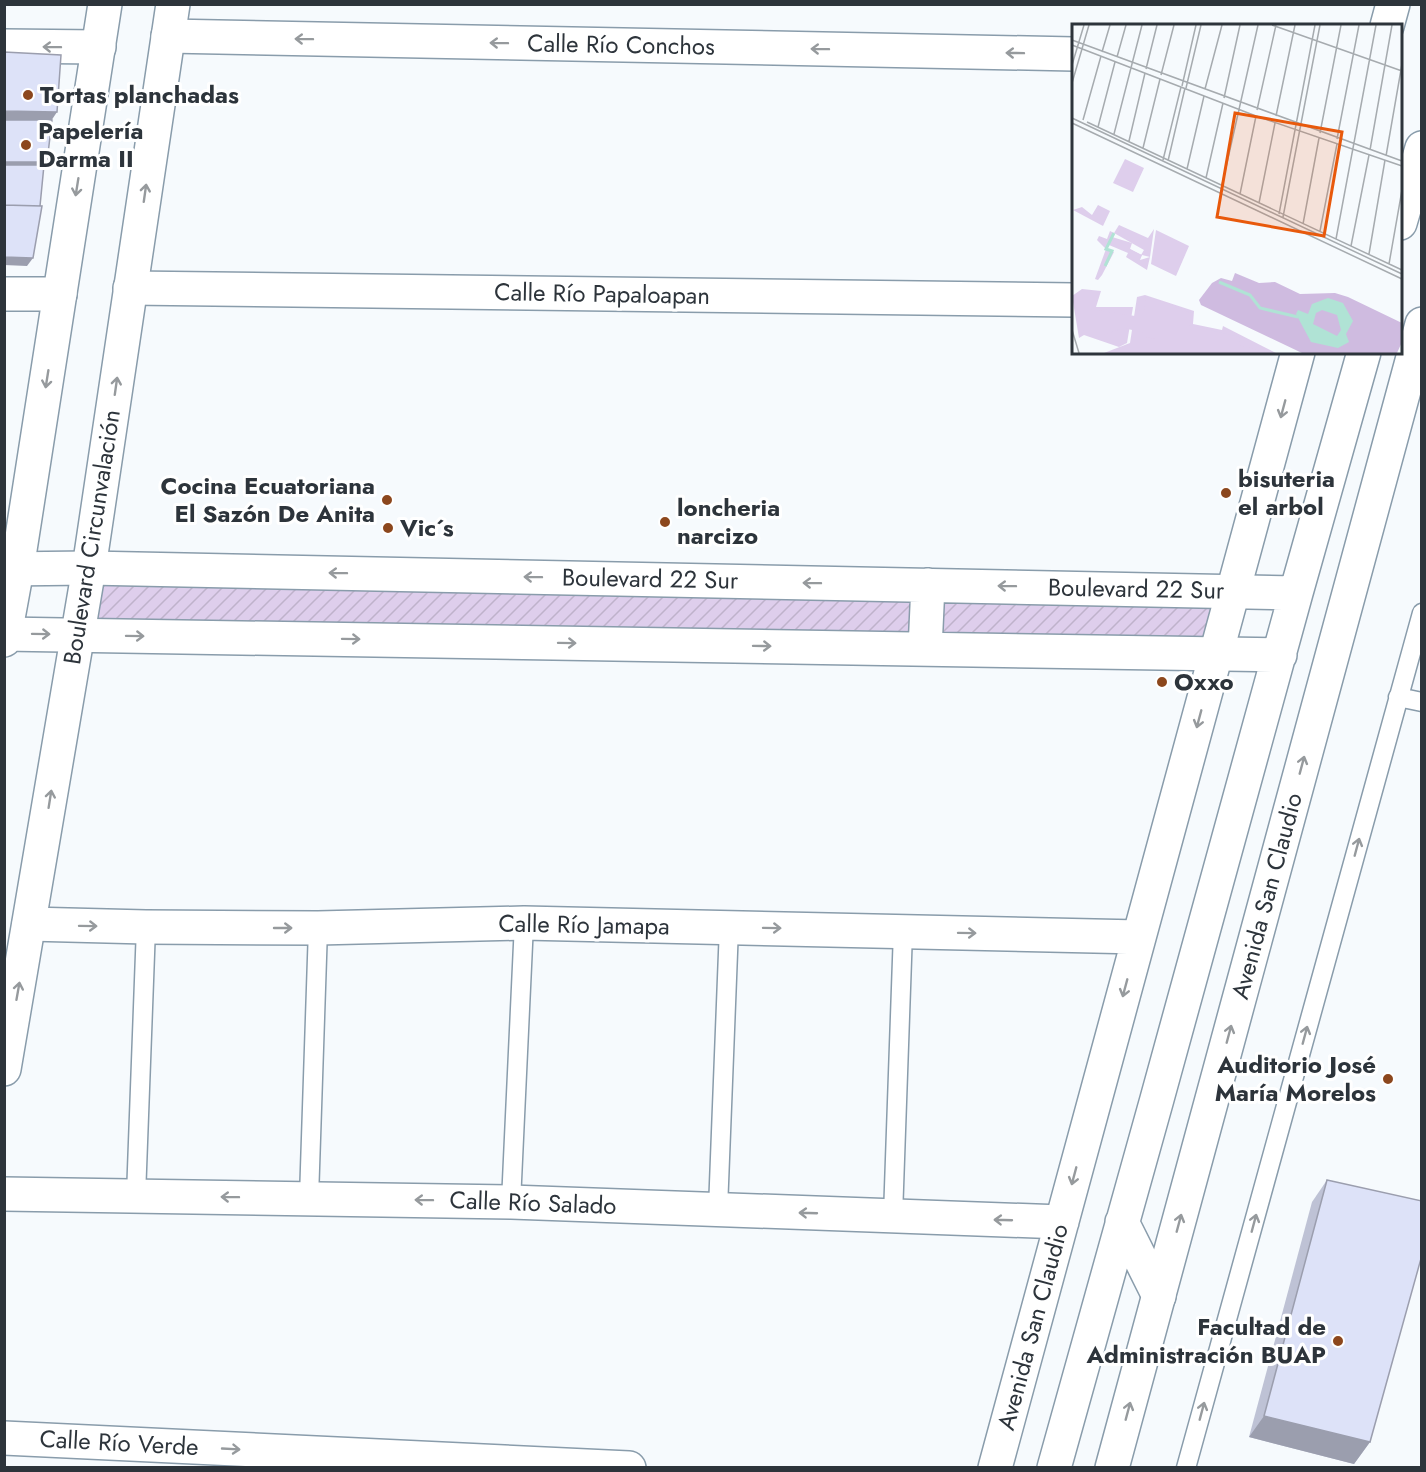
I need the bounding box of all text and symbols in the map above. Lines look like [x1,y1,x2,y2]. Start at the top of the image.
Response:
inset map [1072,24,1402,354]
street label: Calle Río Conchos [527,25,715,64]
one-way arrow [295,33,315,45]
one-way arrow [490,37,510,49]
one-way arrow [42,41,62,53]
one-way arrow [811,43,831,55]
one-way arrow [1006,47,1026,59]
place label: Tortas planchadas [40,77,239,112]
marker: Tortas planchadas [21,88,35,102]
place label: Papelería Darma II [38,113,143,176]
marker: Papelería Darma II [19,138,33,152]
one-way arrow [71,176,82,196]
one-way arrow [139,184,150,203]
street label: Calle Río Papaloapan [494,274,710,313]
one-way arrow [41,369,52,389]
one-way arrow [110,376,121,396]
one-way arrow [1277,399,1288,418]
street label: Boulevard Circunvalación [54,407,129,667]
place label: bisuteria el arbol [1238,461,1335,524]
place label: Cocina Ecuatoriana El Sazón De Anita [161,468,375,531]
marker: bisuteria el arbol [1219,486,1233,500]
place label: loncheria narcizo [677,490,780,553]
marker: Cocina Ecuatoriana El Sazón De Anita [380,493,394,507]
place label: Vic´s [399,510,454,545]
marker: loncheria narcizo [658,515,672,529]
marker: Vic´s [381,521,395,535]
street label: Boulevard 22 Sur [562,559,739,598]
one-way arrow [329,567,349,579]
street label: Boulevard 22 Sur [1048,569,1225,608]
one-way arrow [524,571,544,583]
one-way arrow [803,577,822,588]
one-way arrow [997,581,1017,592]
one-way arrow [30,629,50,640]
one-way arrow [125,630,145,642]
one-way arrow [341,634,361,645]
one-way arrow [557,637,577,649]
one-way arrow [752,640,772,652]
place label: Oxxo [1174,664,1234,699]
marker: Oxxo [1155,675,1169,689]
one-way arrow [1193,709,1204,728]
one-way arrow [1297,756,1308,775]
one-way arrow [45,789,56,809]
street label: Avenida San Claudio [1222,789,1311,1003]
one-way arrow [1352,838,1363,857]
street label: Calle Río Jamapa [498,906,670,943]
one-way arrow [77,920,97,932]
one-way arrow [272,922,292,934]
one-way arrow [761,923,781,934]
one-way arrow [956,927,976,938]
one-way arrow [1119,978,1131,997]
one-way arrow [13,982,24,1001]
one-way arrow [1224,1025,1235,1044]
one-way arrow [1300,1026,1312,1045]
place label: Auditorio José María Morelos [1215,1047,1376,1110]
marker: Auditorio José María Morelos [1381,1072,1395,1086]
one-way arrow [1068,1166,1079,1185]
street label: Calle Río Salado [449,1182,617,1223]
one-way arrow [220,1191,240,1203]
one-way arrow [415,1194,435,1206]
one-way arrow [799,1207,819,1218]
one-way arrow [994,1214,1014,1226]
one-way arrow [1173,1214,1185,1233]
one-way arrow [1248,1214,1260,1233]
street label: Avenida San Claudio [988,1220,1077,1434]
place label: Facultad de Administración BUAP [1085,1309,1326,1372]
marker: Facultad de Administración BUAP [1331,1334,1345,1348]
one-way arrow [1122,1402,1134,1421]
one-way arrow [1197,1402,1208,1421]
street label: Calle Río Verde [39,1421,199,1464]
one-way arrow [220,1443,240,1454]

